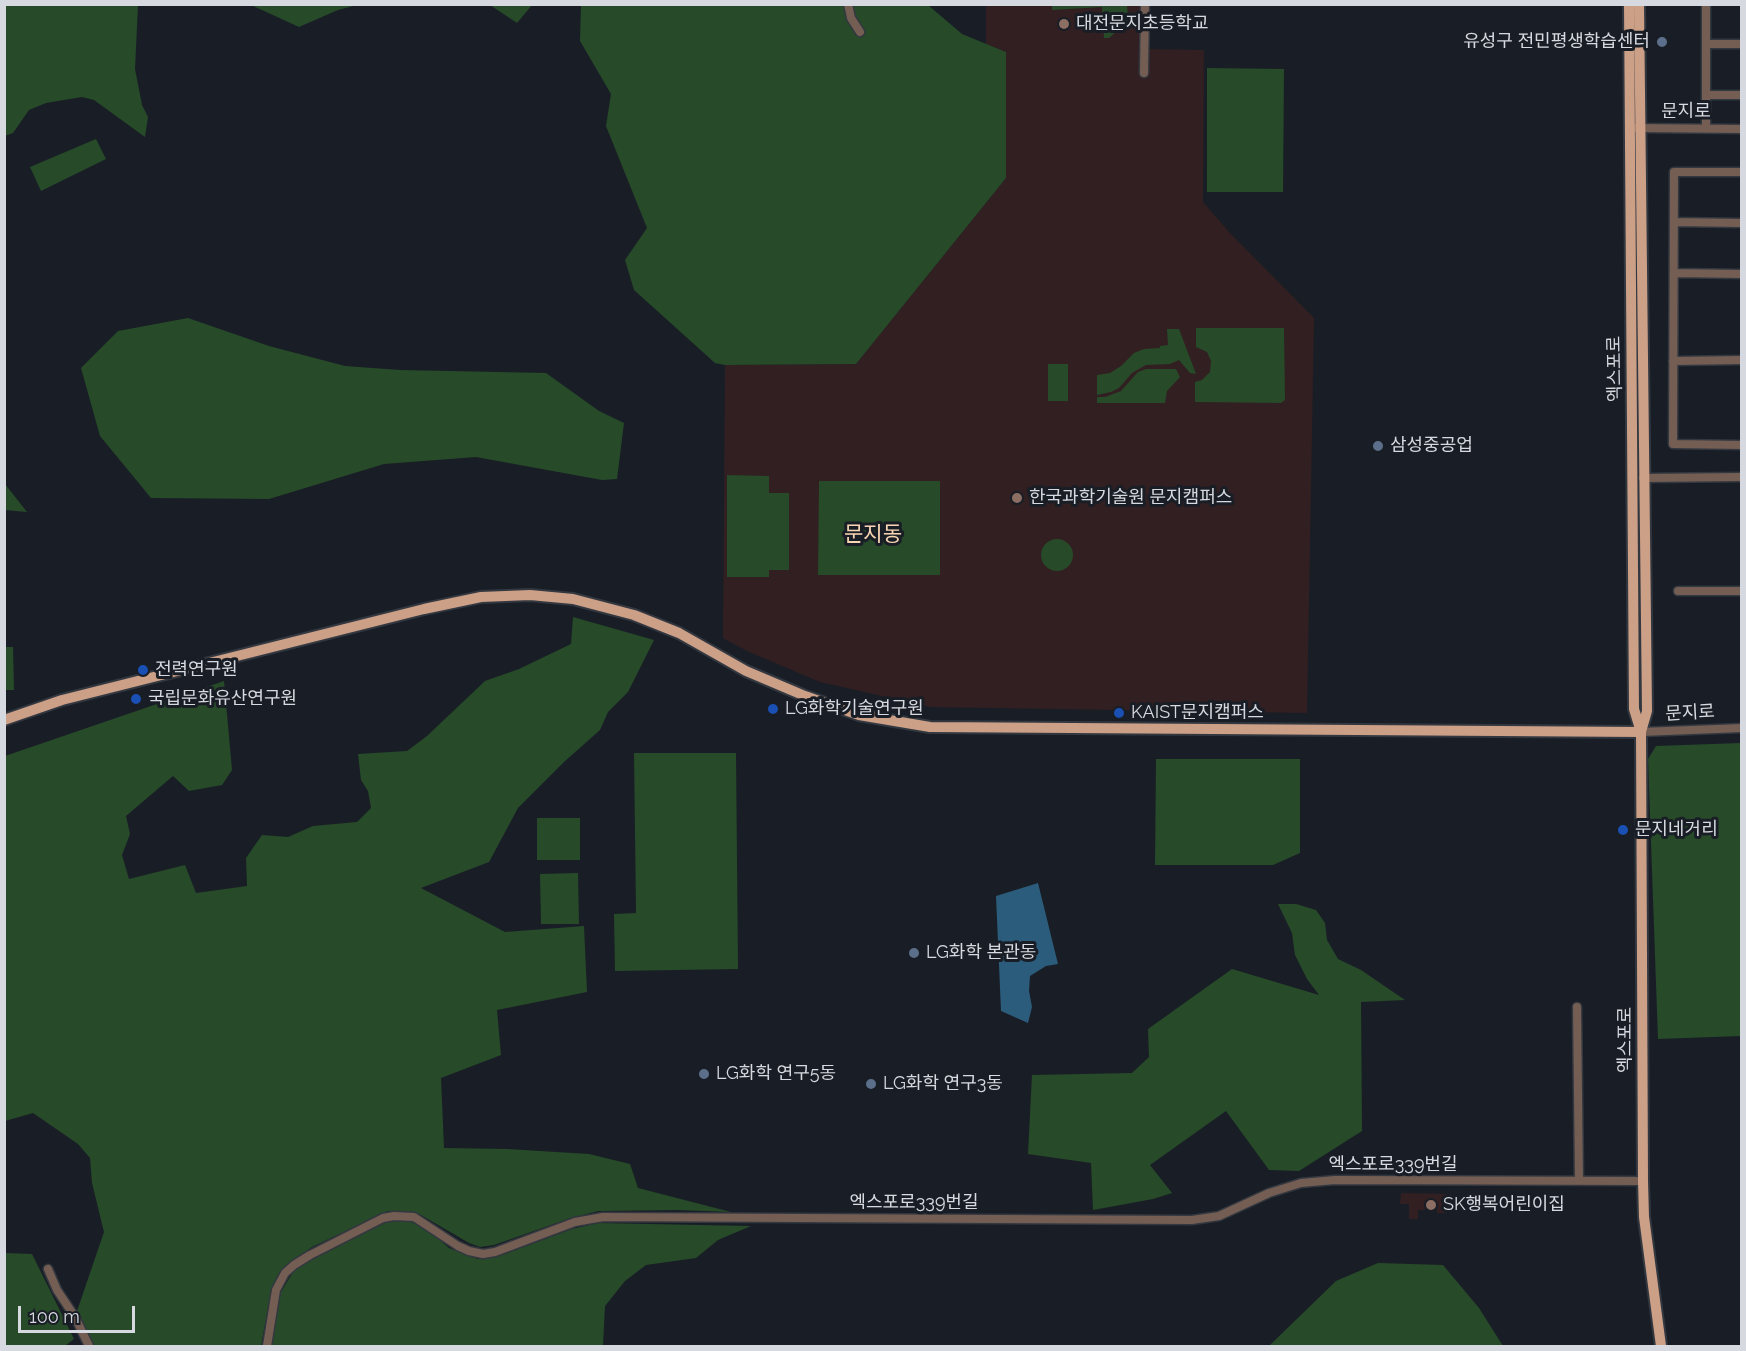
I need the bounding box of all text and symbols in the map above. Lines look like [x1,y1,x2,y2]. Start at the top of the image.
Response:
place label: 대전문지초등학교 [1076,13,1208,35]
marker: 대전문지초등학교 [1057,17,1071,31]
place label: 유성구 전민평생학습센터 [1463,31,1650,53]
marker: 유성구 전민평생학습센터 [1655,35,1669,49]
street label: 문지로 [1661,101,1711,123]
street label: 엑스포로 [1604,336,1626,402]
place label: 삼성중공업 [1390,435,1473,457]
marker: 삼성중공업 [1371,439,1385,453]
place label: 한국과학기술원 문지캠퍼스 [1029,487,1232,509]
marker: 한국과학기술원 문지캠퍼스 [1010,491,1024,505]
district label: 문지동 [844,522,902,548]
place label: 전력연구원 [155,659,238,681]
marker: 전력연구원 [136,663,150,677]
place label: 국립문화유산연구원 [148,688,297,710]
marker: 국립문화유산연구원 [129,692,143,706]
place label: LG화학기술연구원 [785,698,924,720]
street label: 문지로 [1665,701,1715,725]
marker: LG화학기술연구원 [766,702,780,716]
place label: KAIST문지캠퍼스 [1131,702,1264,724]
marker: KAIST문지캠퍼스 [1112,706,1126,720]
place label: 문지네거리 [1635,819,1718,841]
marker: 문지네거리 [1616,823,1630,837]
place label: LG화학 본관동 [926,942,1036,964]
marker: LG화학 본관동 [907,946,921,960]
street label: 엑스포로 [1615,1007,1637,1073]
place label: LG화학 연구5동 [716,1063,836,1085]
marker: LG화학 연구5동 [697,1067,711,1081]
place label: LG화학 연구3동 [883,1073,1003,1095]
marker: LG화학 연구3동 [864,1077,878,1091]
street label: 엑스포로339번길 [1328,1154,1458,1176]
street label: 엑스포로339번길 [849,1192,979,1214]
place label: SK행복어린이집 [1443,1194,1565,1216]
marker: SK행복어린이집 [1424,1198,1438,1212]
scale bar [21,1294,138,1332]
text: 100 m [29,1306,80,1327]

